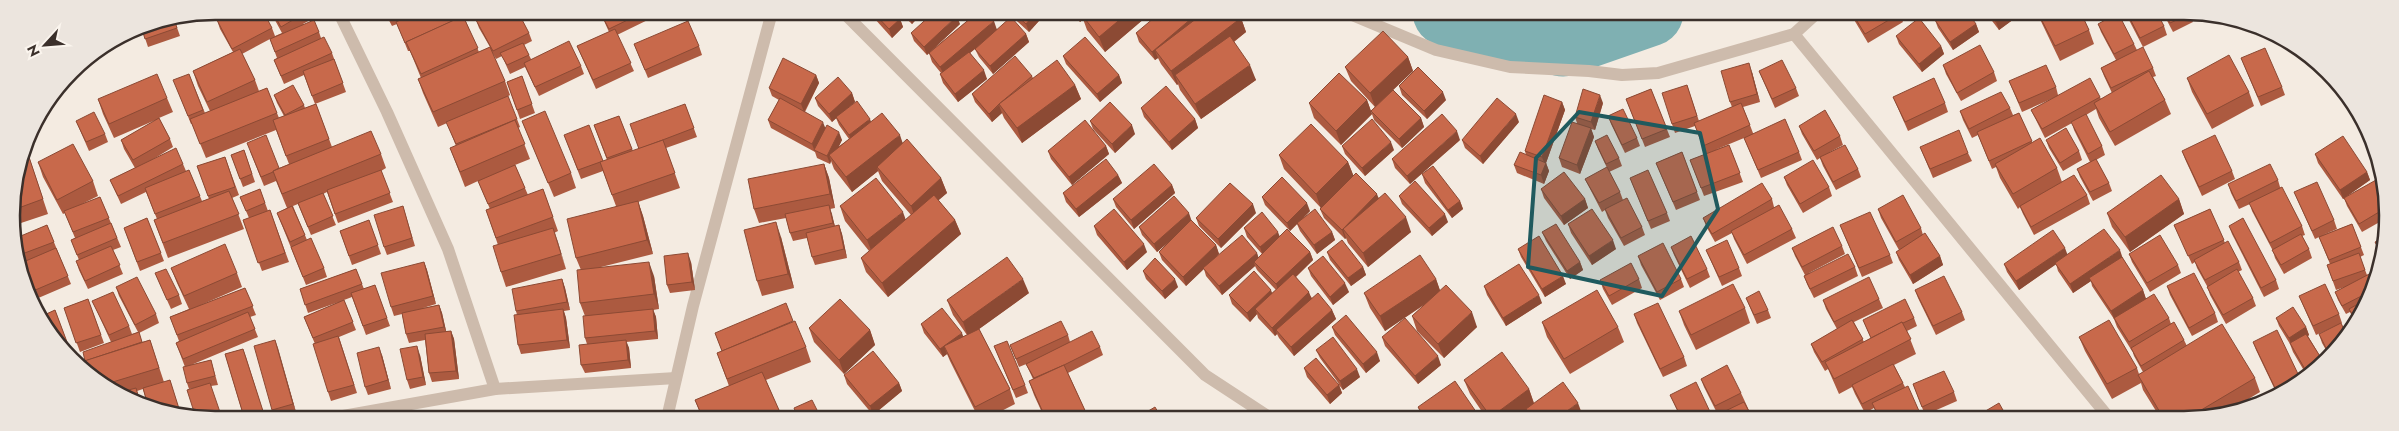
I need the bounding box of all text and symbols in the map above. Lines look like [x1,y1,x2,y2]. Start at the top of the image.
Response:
north arrow [20,20,70,70]
text: N [22,41,45,60]

